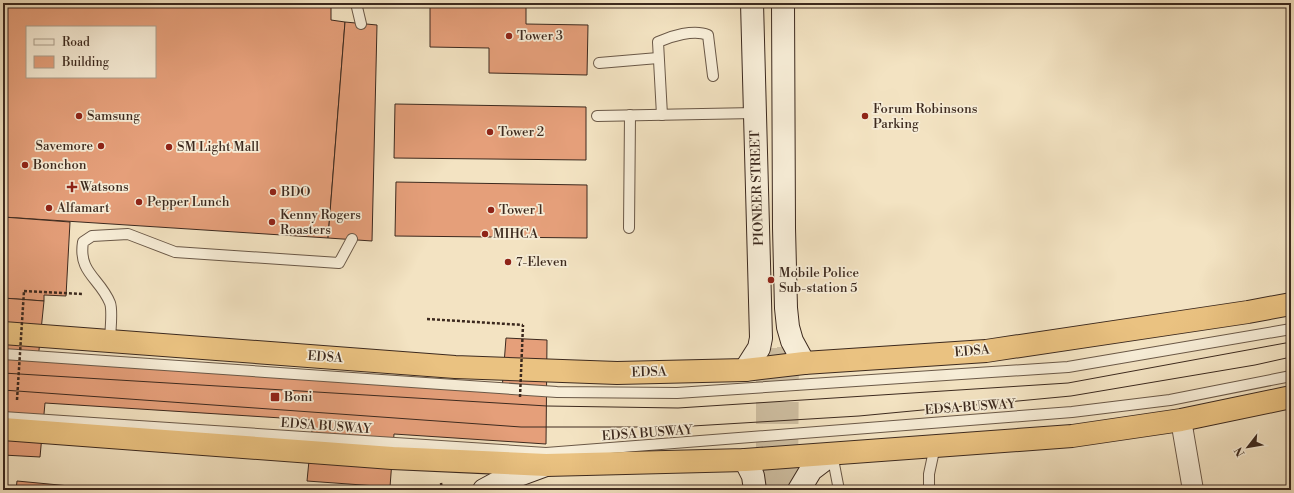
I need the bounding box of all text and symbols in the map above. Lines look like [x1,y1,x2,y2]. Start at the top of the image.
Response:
legend [26,26,156,78]
place label: Tower 3 [517,28,563,44]
marker: Tower 3 [504,31,514,41]
text: Road [62,35,90,50]
text: Building [61,55,110,70]
place label: Forum Robinsons Parking [873,101,978,132]
place label: Samsung [87,108,140,124]
marker: Samsung [74,111,84,121]
marker: Forum Robinsons Parking [860,111,870,121]
place label: Tower 2 [498,124,544,140]
marker: Tower 2 [485,127,495,137]
street label: PIONEER STREET [747,130,767,246]
place label: Savemore [35,138,93,154]
place label: SM Light Mall [177,139,259,155]
marker: Savemore [96,141,106,151]
marker: SM Light Mall [164,142,174,152]
place label: Bonchon [32,157,87,173]
marker: Bonchon [20,160,30,170]
place label: Watsons [79,179,129,195]
marker: Watsons [67,182,77,192]
place label: BDO [280,184,310,200]
marker: BDO [268,187,278,197]
place label: Pepper Lunch [147,194,230,210]
marker: Pepper Lunch [134,197,144,207]
place label: Alfamart [56,200,110,216]
place label: Tower 1 [499,202,544,218]
marker: Alfamart [44,203,54,213]
marker: Tower 1 [486,205,496,215]
place label: Kenny Rogers Roasters [280,207,361,238]
marker: Kenny Rogers Roasters [267,217,277,227]
place label: MIHCA [493,226,539,242]
marker: MIHCA [480,229,490,239]
place label: 7-Eleven [516,254,567,270]
marker: 7-Eleven [503,257,513,267]
place label: Mobile Police Sub-station 5 [779,265,860,296]
marker: Mobile Police Sub-station 5 [766,275,776,285]
street label: EDSA [954,341,991,361]
street label: EDSA [307,348,344,366]
street label: EDSA [631,363,668,381]
place label: Boni [283,389,312,405]
marker: Boni [269,391,281,403]
street label: EDSA BUSWAY [924,396,1017,418]
street label: EDSA BUSWAY [280,415,373,437]
street label: EDSA BUSWAY [601,422,694,444]
north arrow [1228,427,1268,467]
text: N [1232,444,1249,459]

